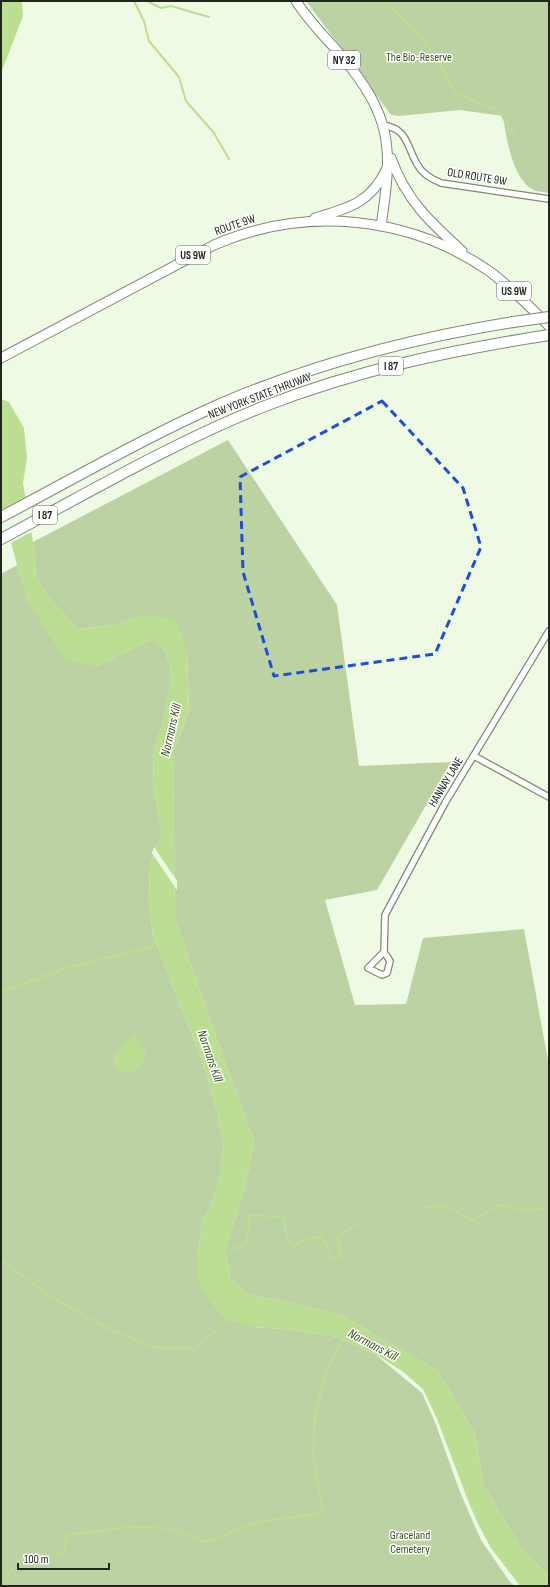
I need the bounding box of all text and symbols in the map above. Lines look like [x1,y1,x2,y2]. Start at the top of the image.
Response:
park label: The Bio-Reserve [386,50,452,65]
road number: NY 32 [328,51,360,69]
street label: OLD ROUTE 9W [446,165,508,189]
street label: ROUTE 9W [213,211,258,239]
road number: US 9W [176,246,210,264]
road number: US 9W [497,282,531,300]
road number: I 87 [379,357,403,375]
street label: NEW YORK STATE THRUWAY [206,369,314,423]
road number: I 87 [33,506,57,524]
water label: Normans Kill [157,701,185,758]
street label: HANNAY LANE [425,754,467,810]
water label: Normans Kill [194,1028,227,1085]
water label: Normans Kill [345,1325,401,1365]
park label: Graceland Cemetery [390,1528,430,1557]
scale bar [18,1545,109,1571]
text: 100 m [24,1552,49,1567]

